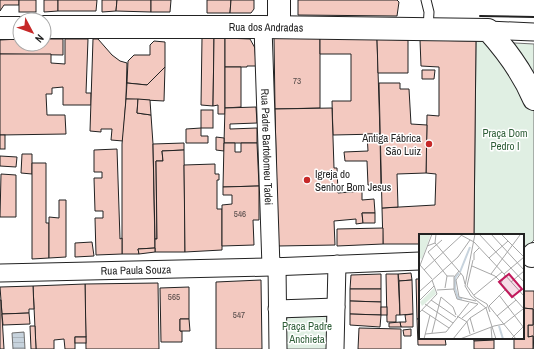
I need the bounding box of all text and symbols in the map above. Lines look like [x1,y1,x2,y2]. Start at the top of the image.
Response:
north arrow [12,12,52,52]
street label: Rua dos Andradas [229,20,304,35]
text: N [32,32,47,46]
house number: 73 [293,75,301,87]
street label: Rua Padre Bartolomeu Tadei [258,88,276,205]
park label: Praça Dom Pedro I [482,126,528,153]
place label: Antiga Fábrica São Luiz [361,131,421,158]
marker: Antiga Fábrica São Luiz [424,139,434,149]
place label: Igreja do Senhor Bom Jesus [315,167,392,194]
marker: Igreja do Senhor Bom Jesus [302,175,312,185]
house number: 546 [234,208,246,220]
inset map [419,234,524,339]
street label: Rua Paula Souza [101,262,171,278]
house number: 565 [168,291,180,303]
house number: 547 [233,309,245,321]
park label: Praça Padre Anchieta [282,319,332,346]

